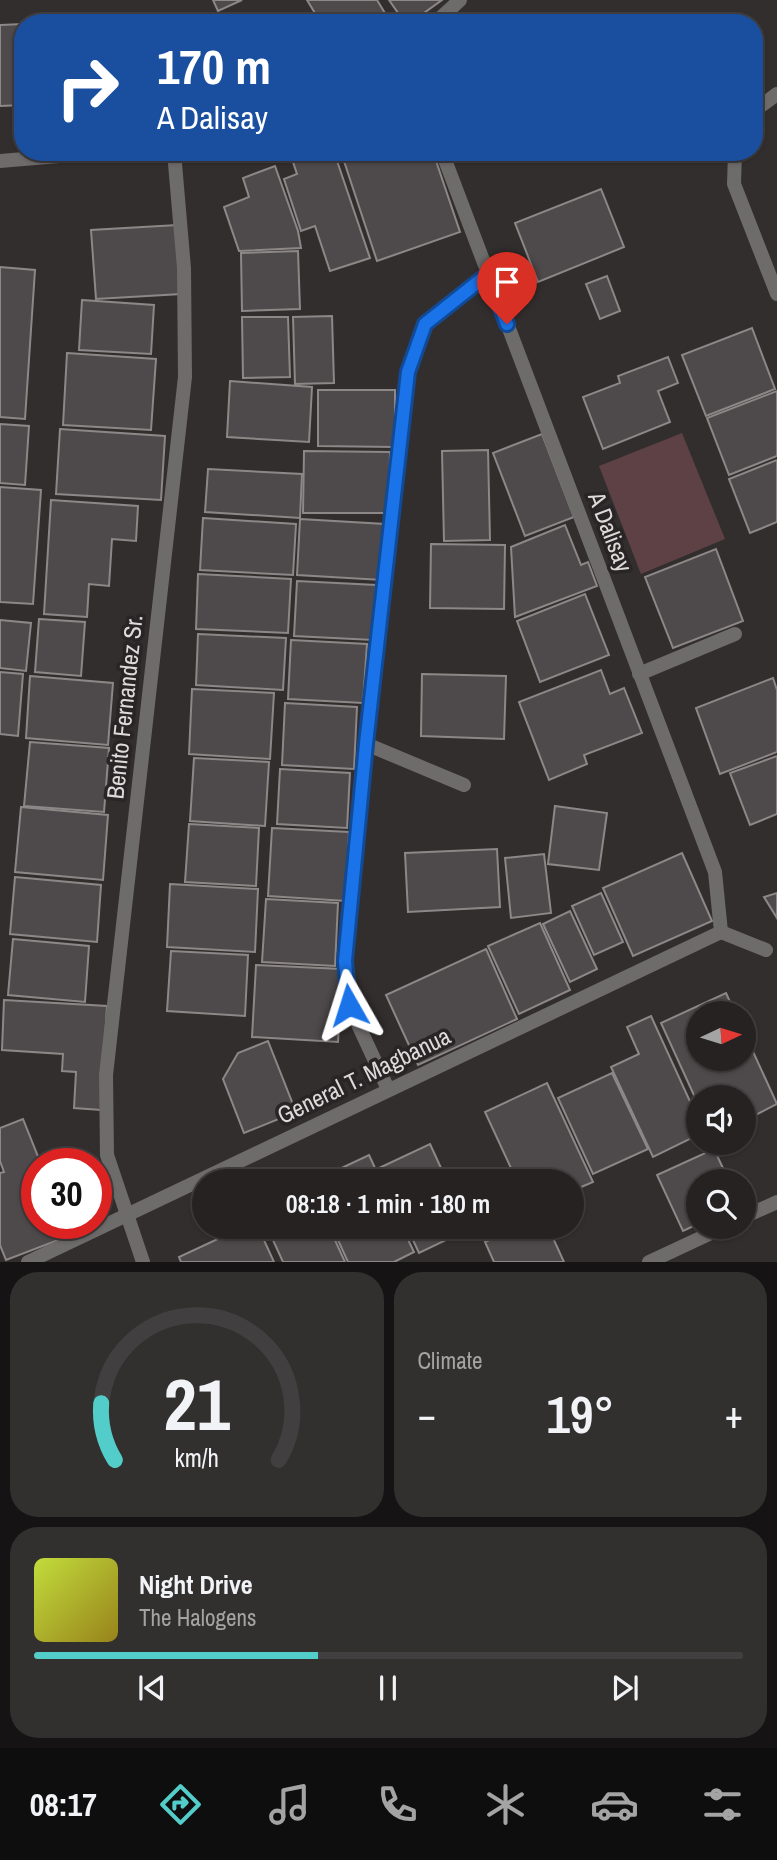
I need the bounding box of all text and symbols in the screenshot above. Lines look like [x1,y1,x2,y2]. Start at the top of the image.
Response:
text: 170 m [157,33,271,99]
icon: right [42,42,133,133]
text: A Dalisay [157,96,268,139]
pin [477,252,537,324]
icon: arrive [488,263,526,301]
street label: A Dalisay [581,486,641,576]
street label: Benito Fernandez Sr. [98,613,150,801]
position arrow [312,968,386,1042]
north arrow [686,1001,756,1071]
map controls [686,1001,756,1239]
street label: General T. Magbanua [272,1019,456,1131]
button: sound [686,1085,756,1155]
speed limit sign: 30 [21,1148,112,1239]
button: search [686,1169,756,1239]
text: 08:18 · 1 min · 180 m [286,1186,490,1221]
text: Climate [418,1345,482,1376]
text: 21 [164,1356,231,1454]
text: 19° [546,1379,614,1449]
text: − [418,1389,436,1440]
text: + [725,1389,743,1440]
text: km/h [175,1441,219,1475]
text: Night Drive [139,1567,253,1602]
text: The Halogens [139,1602,256,1633]
icon: previous [133,1669,171,1707]
icon: pause [369,1669,407,1707]
icon: next [606,1669,644,1707]
icon: directions [156,1780,205,1829]
icon: music [265,1780,314,1829]
icon: phone [373,1780,422,1829]
icon: climate [481,1780,530,1829]
icon: car [590,1780,639,1829]
icon: filters [698,1780,747,1829]
text: 08:17 [30,1783,97,1826]

